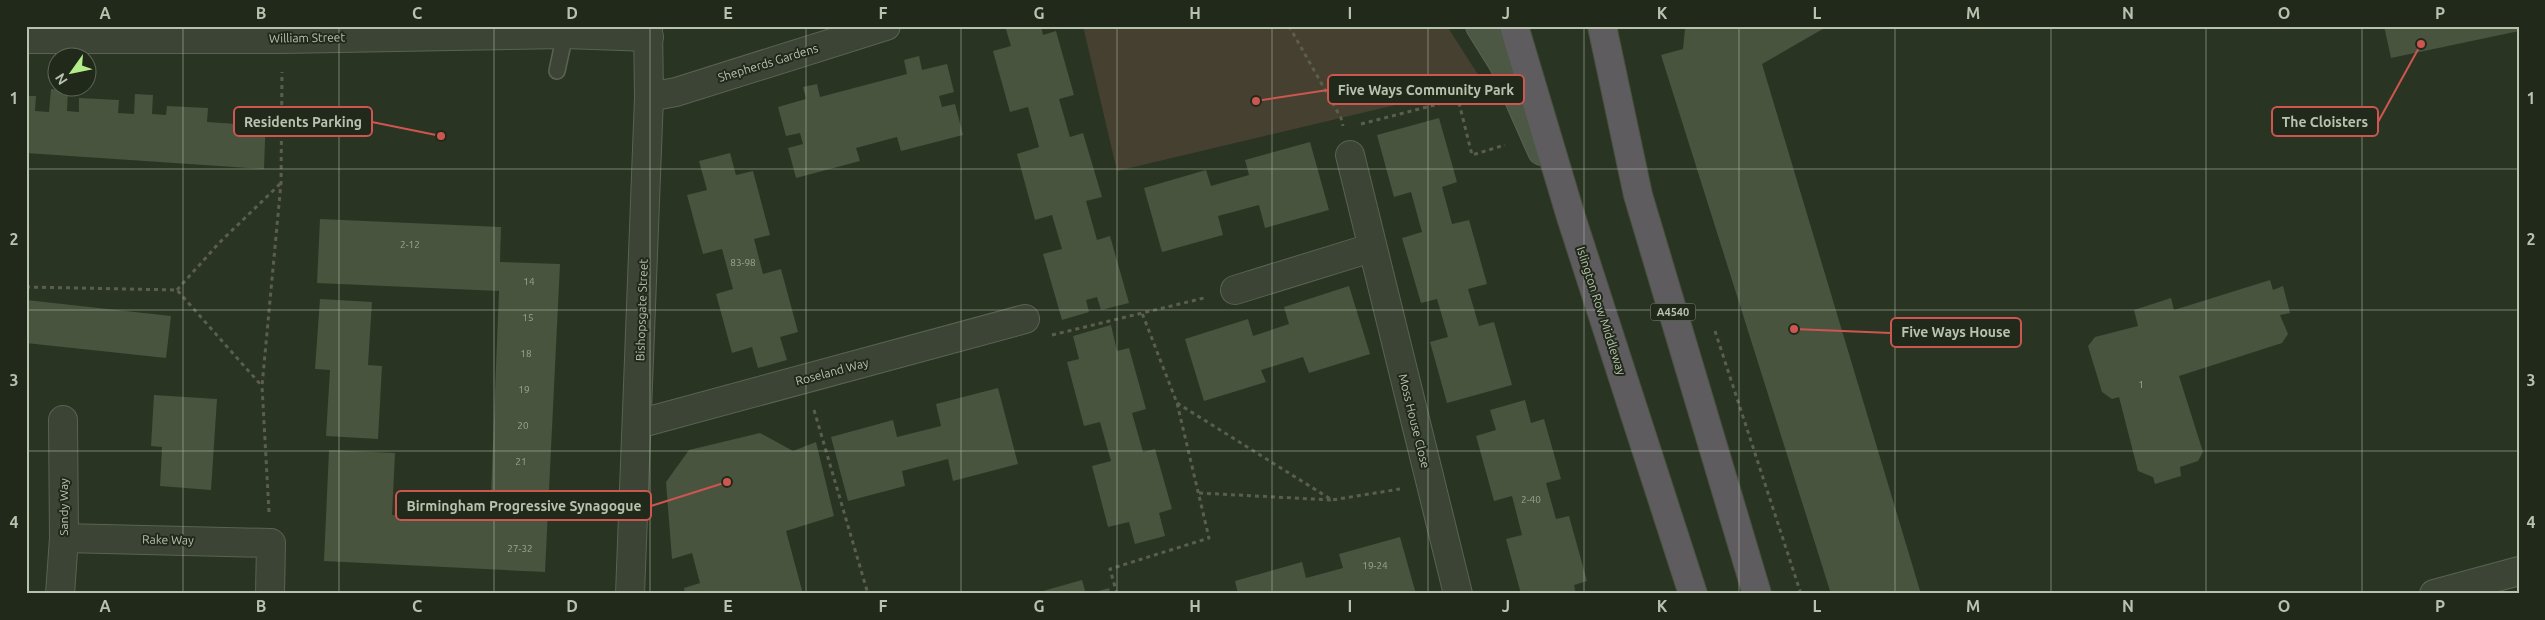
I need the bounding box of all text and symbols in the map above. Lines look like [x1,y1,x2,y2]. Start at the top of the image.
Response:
text: A [99,4,111,22]
text: B [256,4,266,22]
text: C [412,4,422,22]
text: D [566,4,578,22]
text: E [723,4,733,22]
text: F [879,4,888,22]
text: G [1033,4,1045,22]
text: H [1189,4,1201,22]
text: I [1348,4,1352,22]
text: J [1502,4,1510,22]
text: K [1657,4,1668,22]
text: L [1813,4,1822,22]
text: M [1966,4,1980,22]
text: N [2122,4,2134,22]
text: O [2278,4,2290,22]
text: P [2435,4,2445,22]
street label: William Street [269,30,345,45]
street label: Shepherds Gardens [716,41,820,84]
north arrow [48,48,98,98]
text: N [52,70,71,88]
callout: Five Ways Community Park [1328,75,1524,104]
text: Five Ways Community Park [1338,82,1514,98]
text: 1 [9,89,19,107]
text: 1 [2526,89,2536,107]
callout: Residents Parking [234,107,372,136]
callout: The Cloisters [2272,107,2378,136]
text: Residents Parking [244,114,362,130]
text: The Cloisters [2282,114,2369,130]
text: 2 [9,230,19,248]
text: 2 [2526,230,2536,248]
house number: 2-12 [400,239,420,250]
street label: Islington Row Middleway [1575,245,1628,377]
house number: 83-98 [730,257,756,268]
street label: Bishopsgate Street [633,258,650,361]
house number: 14 [523,276,535,287]
road number: A4540 [1650,304,1696,320]
house number: 15 [522,312,534,323]
callout: Five Ways House [1891,318,2021,347]
text: Five Ways House [1901,324,2011,340]
house number: 18 [520,348,532,359]
street label: Roseland Way [794,355,870,388]
text: 3 [9,371,19,389]
text: 3 [2526,371,2536,389]
street label: Moss House Close [1396,372,1432,469]
house number: 1 [2138,379,2144,390]
house number: 19 [518,384,530,395]
house number: 20 [517,420,529,431]
house number: 21 [515,456,527,467]
street label: Sandy Way [57,478,70,536]
callout: Birmingham Progressive Synagogue [396,491,651,520]
house number: 2-40 [1521,494,1541,505]
text: Birmingham Progressive Synagogue [406,498,642,514]
text: 4 [9,513,19,531]
text: 4 [2526,513,2536,531]
street label: Rake Way [142,533,194,546]
house number: 27-32 [507,543,533,554]
house number: 19-24 [1362,560,1388,571]
text: A [99,597,111,615]
text: B [256,597,266,615]
text: C [412,597,422,615]
text: D [566,597,578,615]
text: E [723,597,733,615]
text: F [879,597,888,615]
text: G [1033,597,1045,615]
text: H [1189,597,1201,615]
text: I [1348,597,1352,615]
text: J [1502,597,1510,615]
text: K [1657,597,1668,615]
text: L [1813,597,1822,615]
text: M [1966,597,1980,615]
text: N [2122,597,2134,615]
text: O [2278,597,2290,615]
text: P [2435,597,2445,615]

